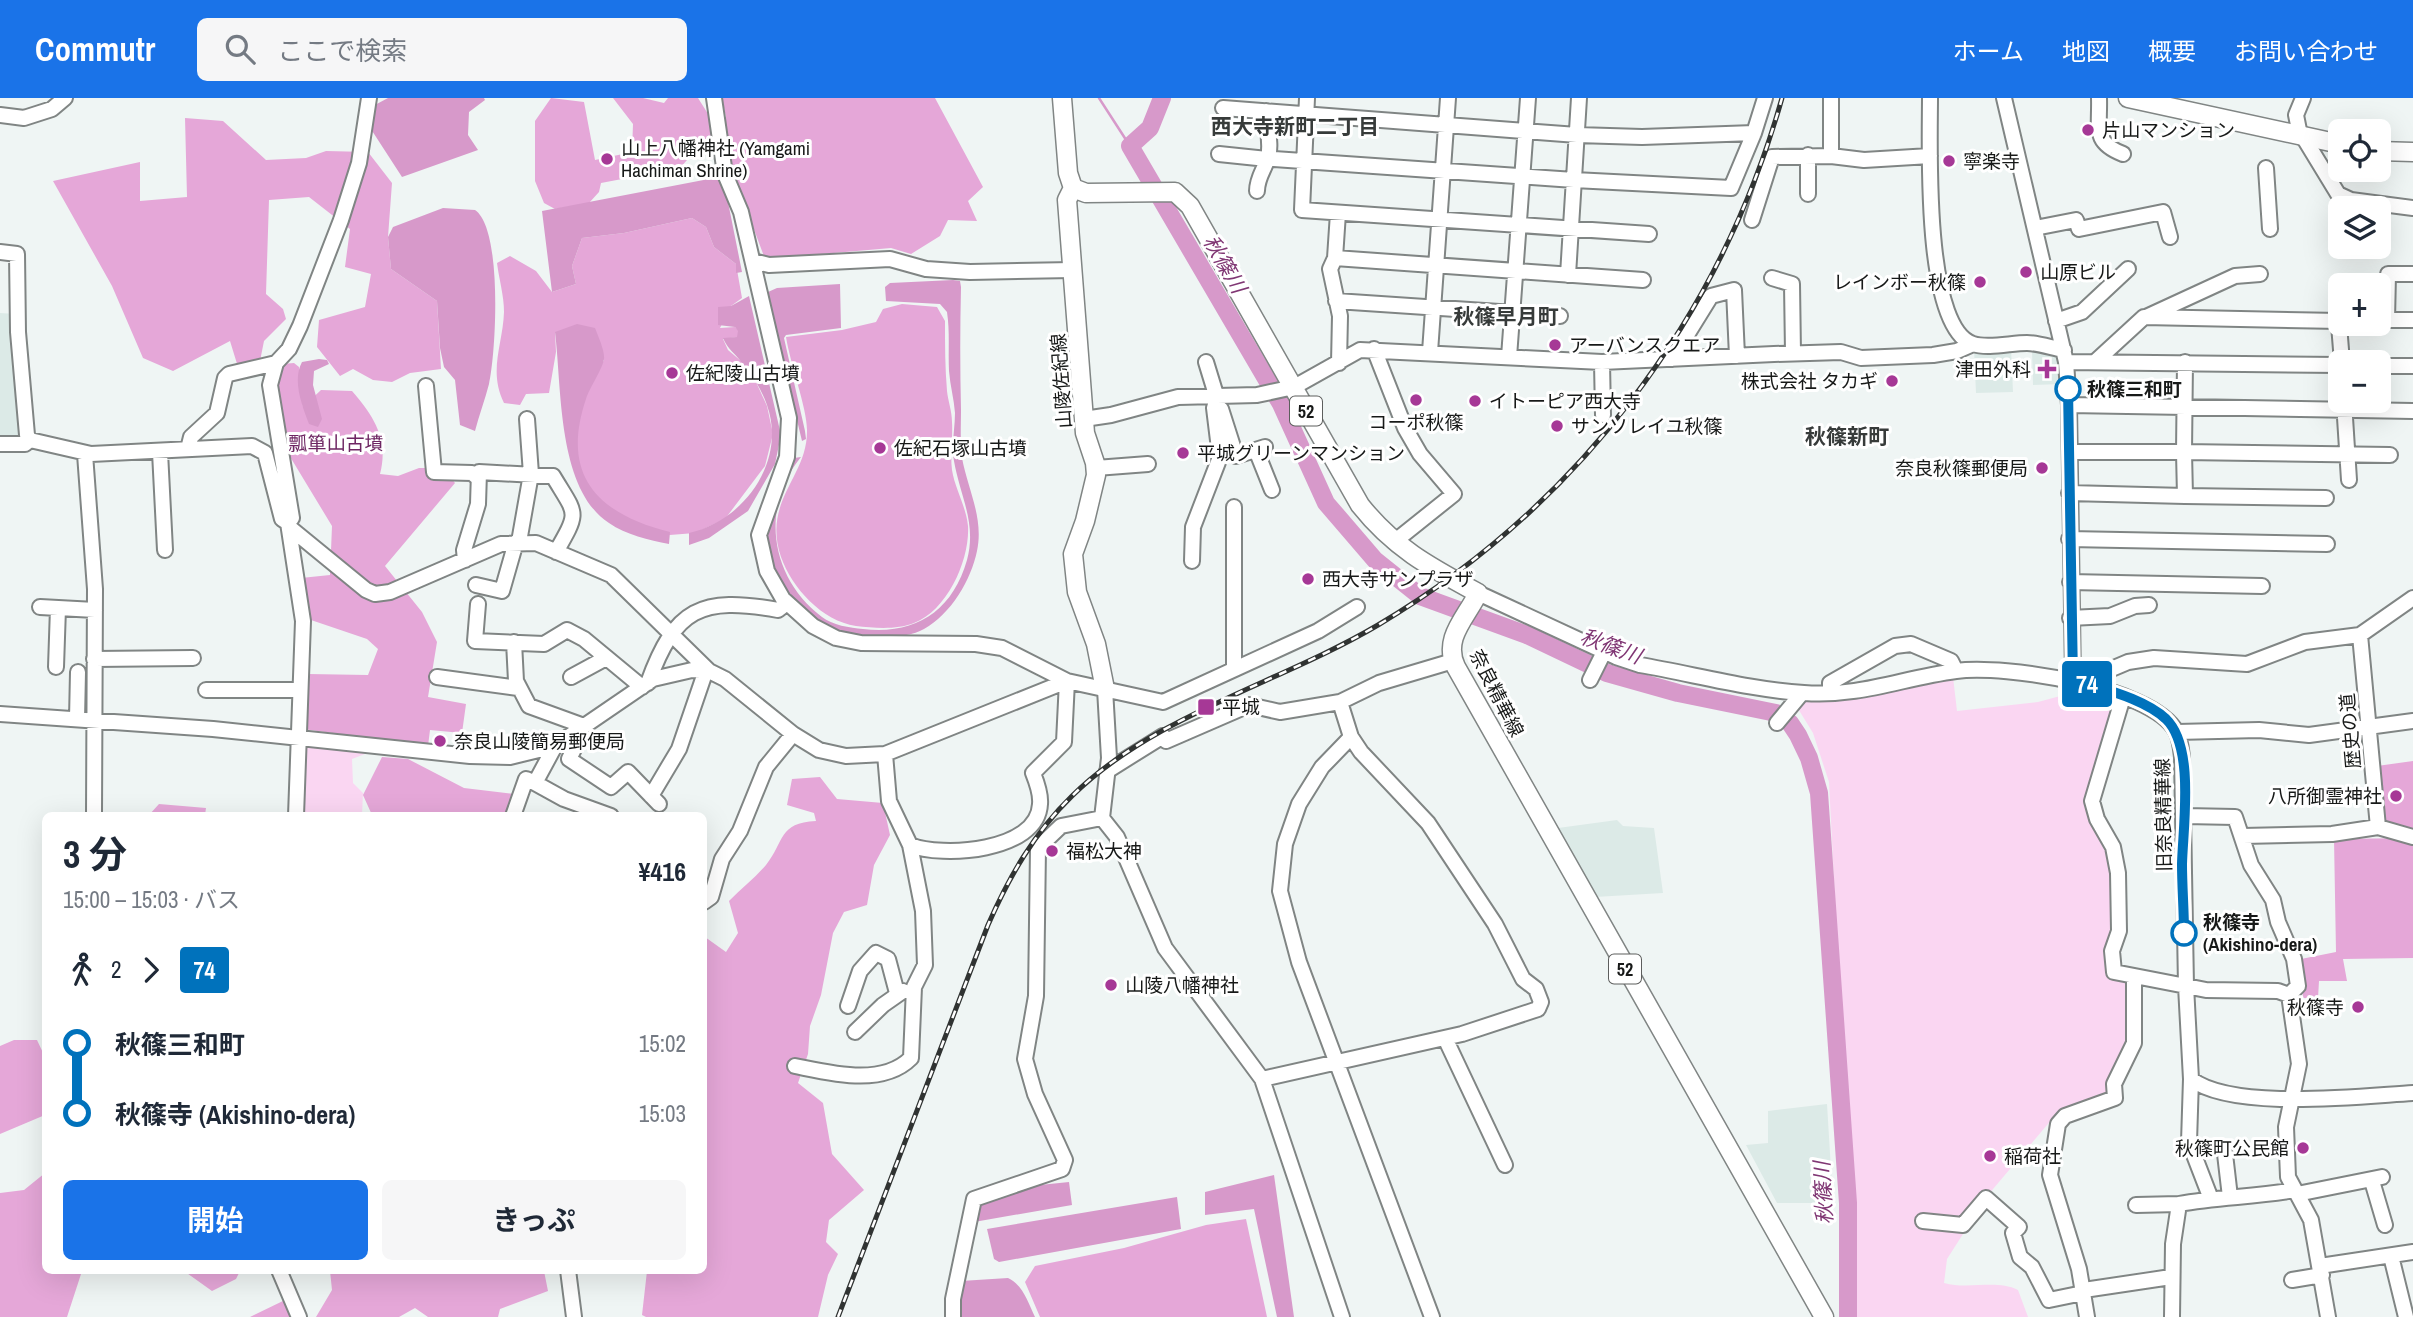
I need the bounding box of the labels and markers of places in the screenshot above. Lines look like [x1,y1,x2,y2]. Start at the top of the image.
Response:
place label: 片山マンション [2102,117,2235,143]
marker: 片山マンション [2080,122,2096,138]
place label: 山上八幡神社 (Yamgami Hachiman Shrine) [621,135,810,183]
place label: 寧楽寺 [1963,148,2020,174]
marker: 山上八幡神社 (Yamgami Hachiman Shrine) [599,151,615,167]
marker: 寧楽寺 [1941,153,1957,169]
place label: 山原ビル [2040,259,2116,285]
marker: 山原ビル [2018,264,2034,280]
place label: レインボー秋篠 [1833,269,1966,295]
marker: レインボー秋篠 [1972,274,1988,290]
place label: アーバンスクエア [1569,332,1720,358]
marker: アーバンスクエア [1547,337,1563,353]
place label: 津田外科 [1955,356,2031,382]
marker: 津田外科 [2037,359,2057,379]
place label: 佐紀陵山古墳 [686,360,800,386]
marker: 佐紀陵山古墳 [664,365,680,381]
place label: 株式会社 タカギ [1741,368,1878,394]
marker: 株式会社 タカギ [1884,373,1900,389]
marker: 秋篠三和町 [2055,376,2081,402]
place label: 秋篠三和町 [2087,376,2182,402]
place label: イトーピア西大寺 [1489,388,1641,414]
marker: コーポ秋篠 [1408,392,1424,408]
marker: イトーピア西大寺 [1467,393,1483,409]
place label: コーポ秋篠 [1368,409,1464,435]
place label: サンソレイユ秋篠 [1571,413,1723,439]
marker: サンソレイユ秋篠 [1549,418,1565,434]
place label: 佐紀石塚山古墳 [894,435,1027,461]
marker: 佐紀石塚山古墳 [872,440,888,456]
place label: 平城グリーンマンション [1197,440,1405,466]
marker: 平城グリーンマンション [1175,445,1191,461]
place label: 奈良秋篠郵便局 [1895,455,2028,481]
marker: 奈良秋篠郵便局 [2034,460,2050,476]
place label: 西大寺サンプラザ [1322,566,1473,592]
marker: 西大寺サンプラザ [1300,571,1316,587]
place label: 平城 [1222,694,1260,720]
marker: 平城 [1196,697,1216,717]
place label: 奈良山陵簡易郵便局 [454,728,625,754]
marker: 奈良山陵簡易郵便局 [432,733,448,749]
place label: 八所御霊神社 [2268,783,2382,809]
marker: 八所御霊神社 [2388,788,2404,804]
place label: 福松大神 [1066,838,1142,864]
marker: 福松大神 [1044,843,1060,859]
place label: 秋篠寺 (Akishino-dera) [2203,909,2317,957]
marker: 秋篠寺 (Akishino-dera) [2171,920,2197,946]
place label: 山陵八幡神社 [1125,972,1239,998]
marker: 山陵八幡神社 [1103,977,1119,993]
place label: 秋篠寺 [2287,994,2344,1020]
marker: 秋篠寺 [2350,999,2366,1015]
place label: 秋篠町公民館 [2175,1135,2289,1161]
marker: 秋篠町公民館 [2295,1140,2311,1156]
place label: 稲荷社 [2004,1143,2061,1169]
marker: 稲荷社 [1982,1148,1998,1164]

